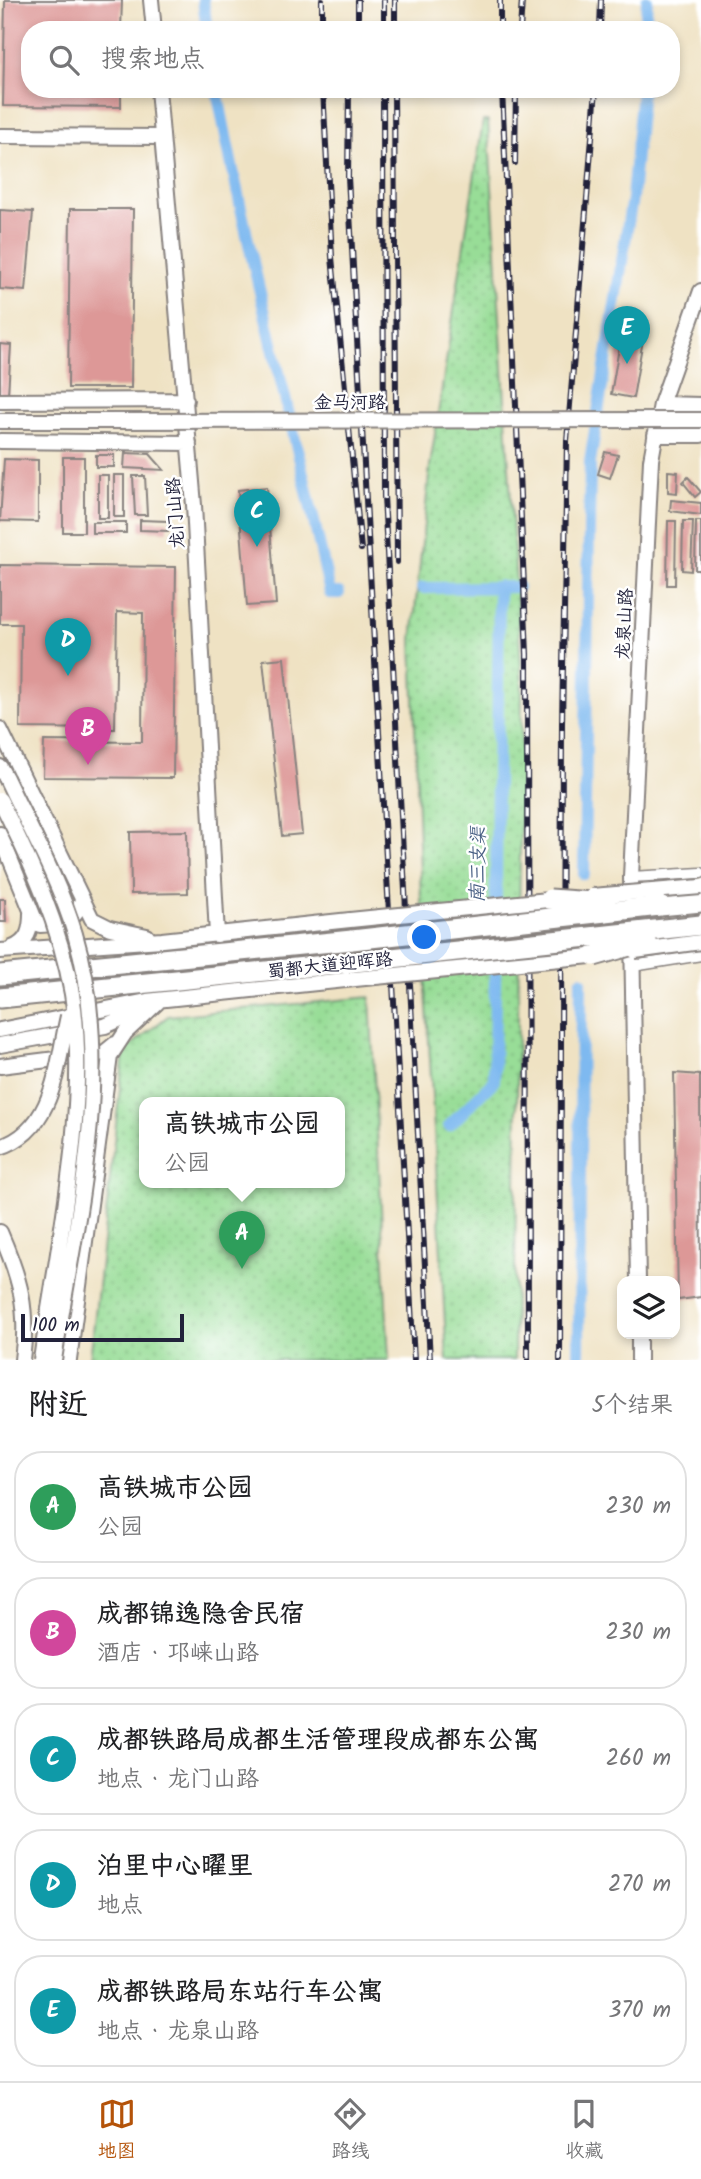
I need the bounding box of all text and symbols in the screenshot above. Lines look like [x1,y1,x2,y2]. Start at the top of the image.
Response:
search box [21,21,680,98]
text: 搜索地点 [101,39,205,81]
icon: search [45,41,83,79]
pin: E [604,306,650,364]
street label: 金马河路 [314,389,386,418]
street label: 龙门山路 [160,476,193,550]
pin: C [234,489,280,547]
street label: 龙泉山路 [609,587,642,661]
pin: D [45,618,91,676]
pin: B [65,707,111,765]
water label: 南三支渠 [463,825,495,903]
your location [407,920,441,954]
street label: 蜀都大道迎晖路 [266,945,394,987]
popup [139,1097,345,1188]
text: 高铁城市公园 [164,1104,320,1146]
text: 公园 [164,1146,210,1182]
pin: A [219,1211,265,1269]
map controls [617,1276,680,1339]
button: layers [617,1276,680,1339]
scale bar [21,1311,184,1343]
text: 100 m [32,1311,80,1341]
text: 附近 [28,1382,88,1430]
text: 5个结果 [592,1388,673,1424]
text: 高铁城市公园 [97,1468,253,1510]
text: A [46,1489,60,1525]
text: 230 m [605,1489,671,1525]
text: 公园 [97,1510,143,1546]
text: 成都锦逸隐舍民宿 [97,1594,305,1636]
text: B [46,1615,60,1651]
text: 230 m [605,1615,671,1651]
text: 酒店 · 邛崃山路 [97,1636,259,1672]
text: 成都铁路局成都生活管理段成都东公寓 [97,1720,539,1762]
text: C [46,1741,60,1777]
text: 260 m [606,1741,671,1777]
text: 地点 · 龙门山路 [97,1762,259,1798]
text: 泊里中心曜里 [97,1846,253,1888]
text: D [45,1867,61,1903]
text: 270 m [608,1867,671,1903]
text: 地点 [97,1888,143,1924]
text: 成都铁路局东站行车公寓 [97,1972,383,2014]
text: E [47,1993,59,2029]
text: 370 m [608,1993,671,2029]
text: 地点 · 龙泉山路 [97,2014,259,2050]
tab: 地图 [98,2095,136,2167]
tab: 路线 [331,2095,369,2167]
tab: 收藏 [565,2095,603,2167]

